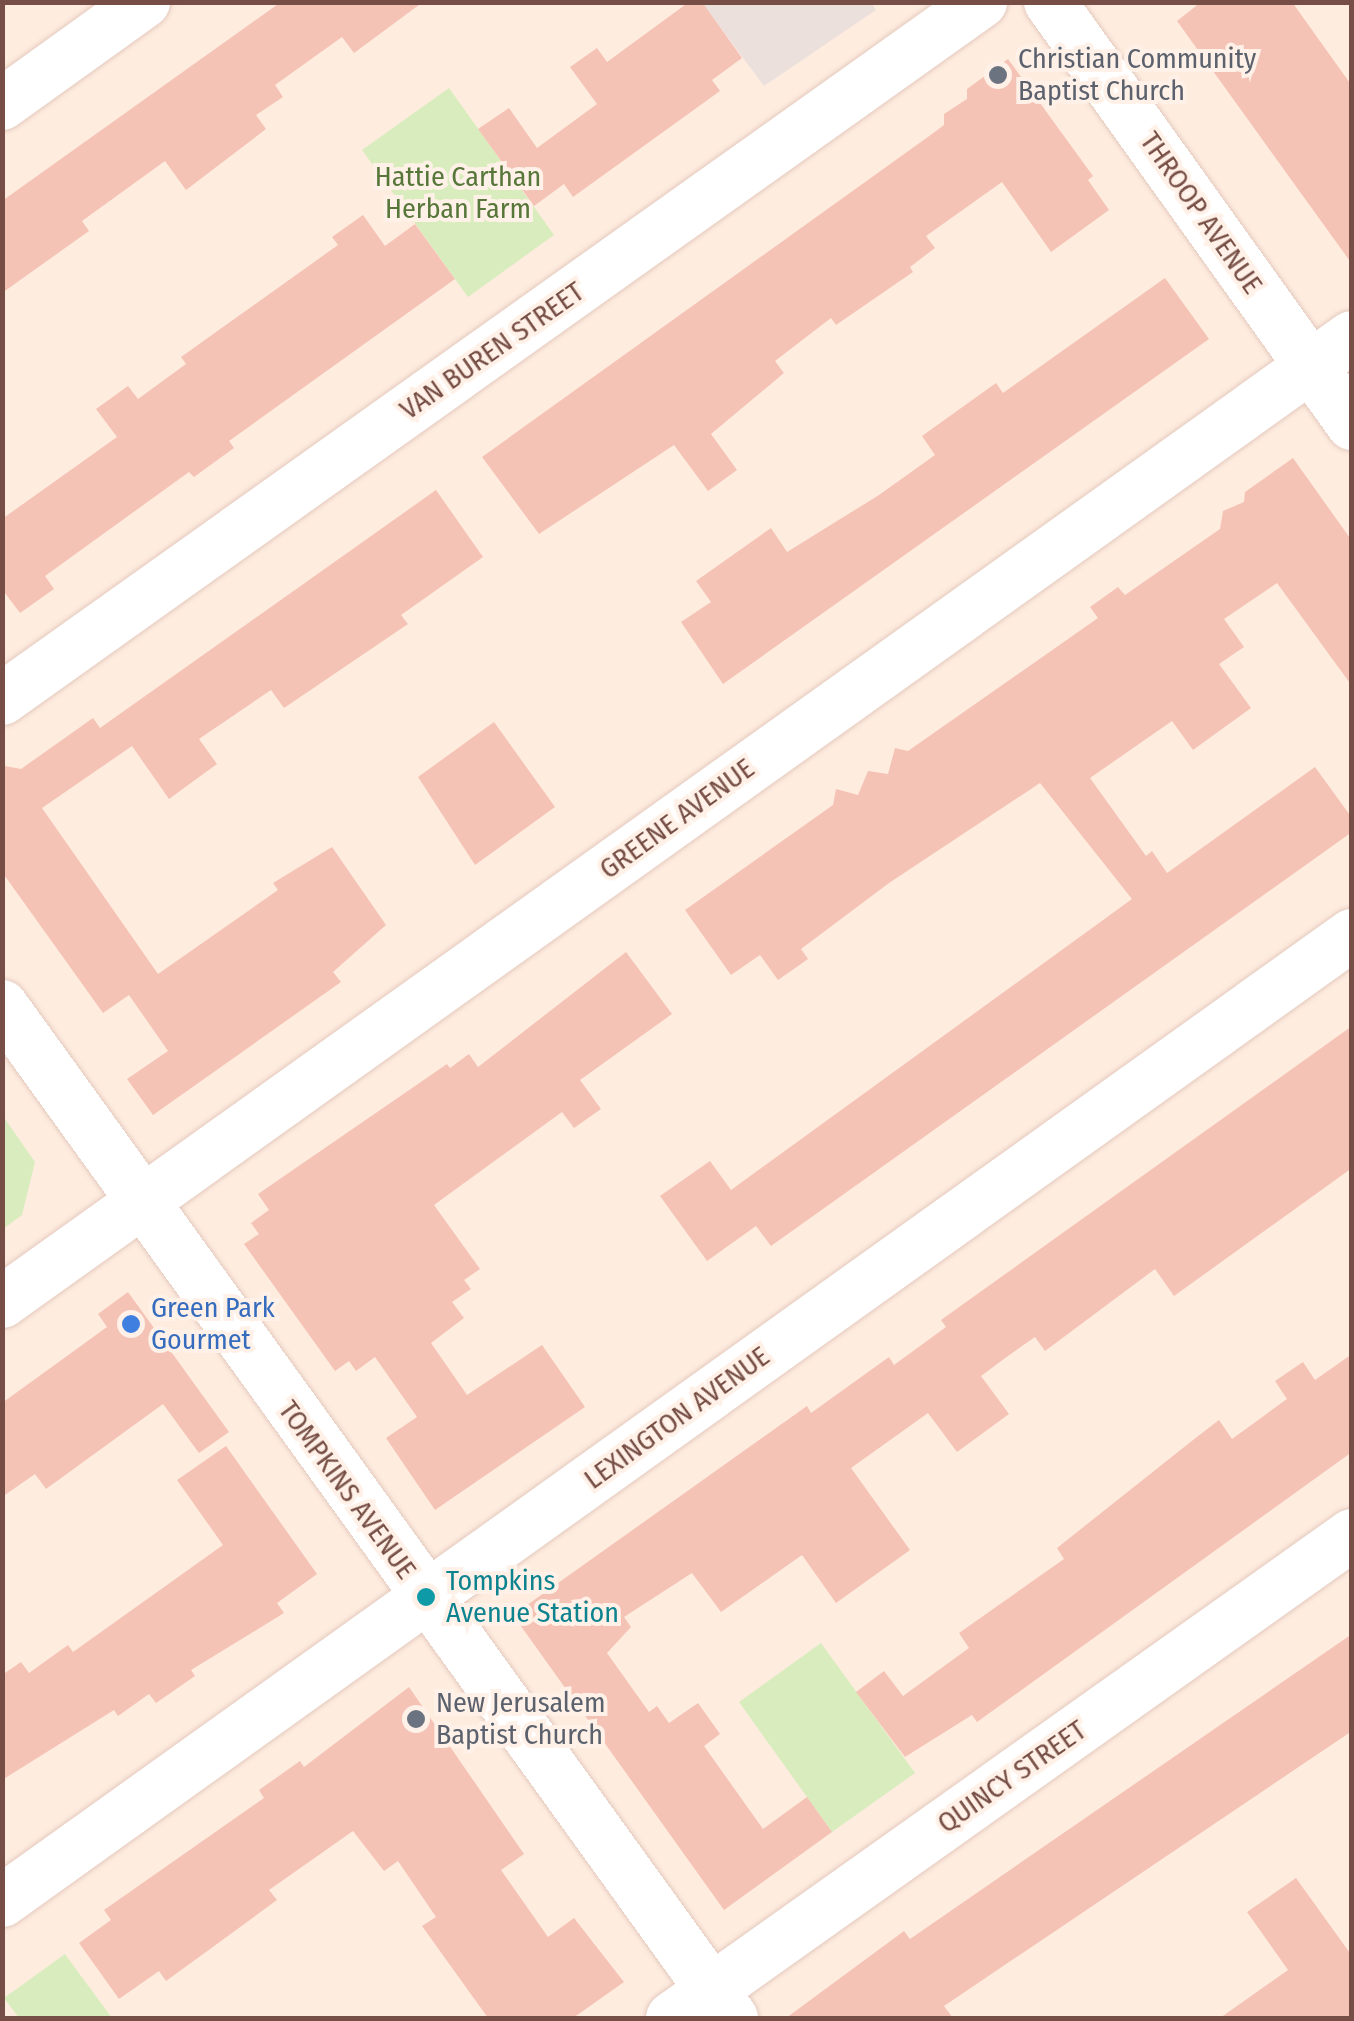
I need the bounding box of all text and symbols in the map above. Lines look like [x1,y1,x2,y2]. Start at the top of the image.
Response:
place label: Christian Community Baptist Church [1018,42,1256,108]
marker: Christian Community Baptist Church [987,64,1009,86]
street label: THROOP AVENUE [1133,126,1269,300]
park label: Hattie Carthan Herban Farm [375,160,541,226]
street label: VAN BUREN STREET [394,275,590,427]
street label: GREENE AVENUE [593,752,761,886]
place label: Green Park Gourmet [151,1291,275,1357]
marker: Green Park Gourmet [120,1313,142,1335]
street label: LEXINGTON AVENUE [578,1340,776,1496]
street label: TOMPKINS AVENUE [271,1394,423,1586]
place label: Tompkins Avenue Station [446,1564,619,1630]
marker: Tompkins Avenue Station [415,1586,437,1608]
place label: New Jerusalem Baptist Church [436,1686,605,1752]
marker: New Jerusalem Baptist Church [405,1708,427,1730]
street label: QUINCY STREET [931,1714,1093,1840]

